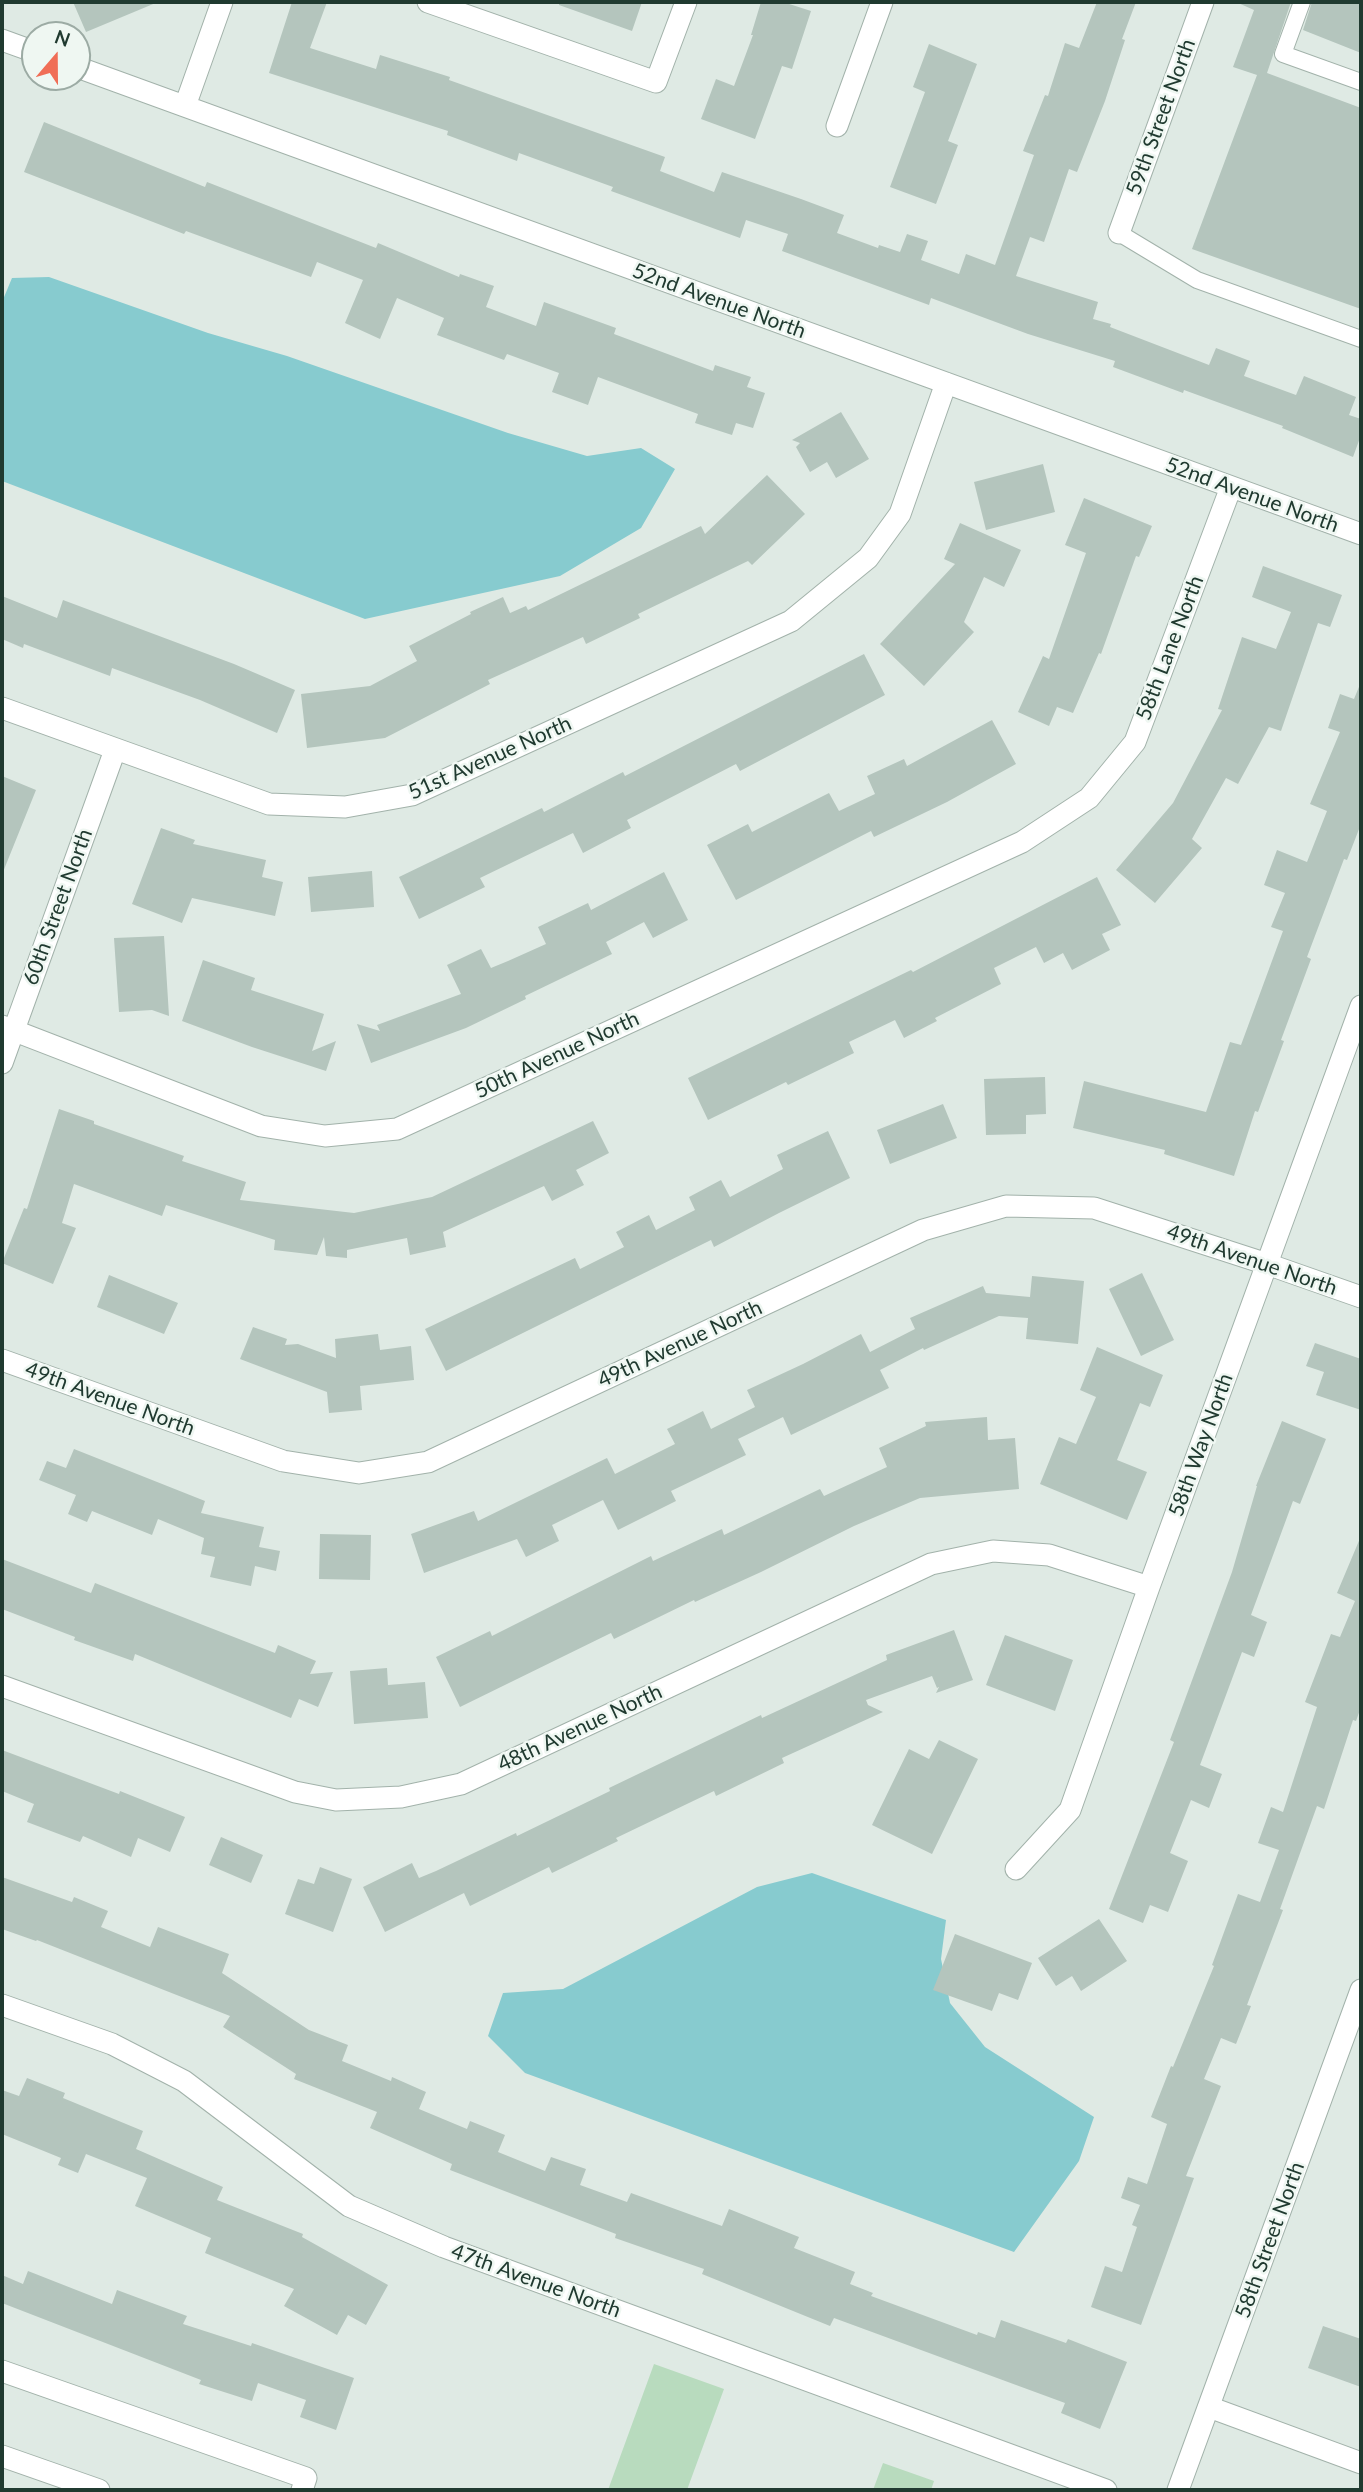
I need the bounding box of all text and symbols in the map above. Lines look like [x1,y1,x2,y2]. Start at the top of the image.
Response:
north arrow [21,21,91,91]
text: N [52,24,73,51]
street label: 59th Street North [1121,36,1201,198]
street label: 52nd Avenue North [629,258,809,344]
street label: 52nd Avenue North [1162,452,1342,538]
street label: 58th Lane North [1131,572,1209,724]
street label: 51st Avenue North [405,711,575,805]
street label: 60th Street North [18,826,98,988]
street label: 50th Avenue North [471,1006,643,1104]
street label: 49th Avenue North [1164,1219,1340,1301]
street label: 49th Avenue North [594,1295,766,1393]
street label: 49th Avenue North [22,1357,198,1441]
street label: 58th Way North [1163,1370,1239,1520]
street label: 48th Avenue North [494,1679,666,1777]
street label: 58th Street North [1230,2159,1310,2321]
street label: 47th Avenue North [448,2239,624,2323]

